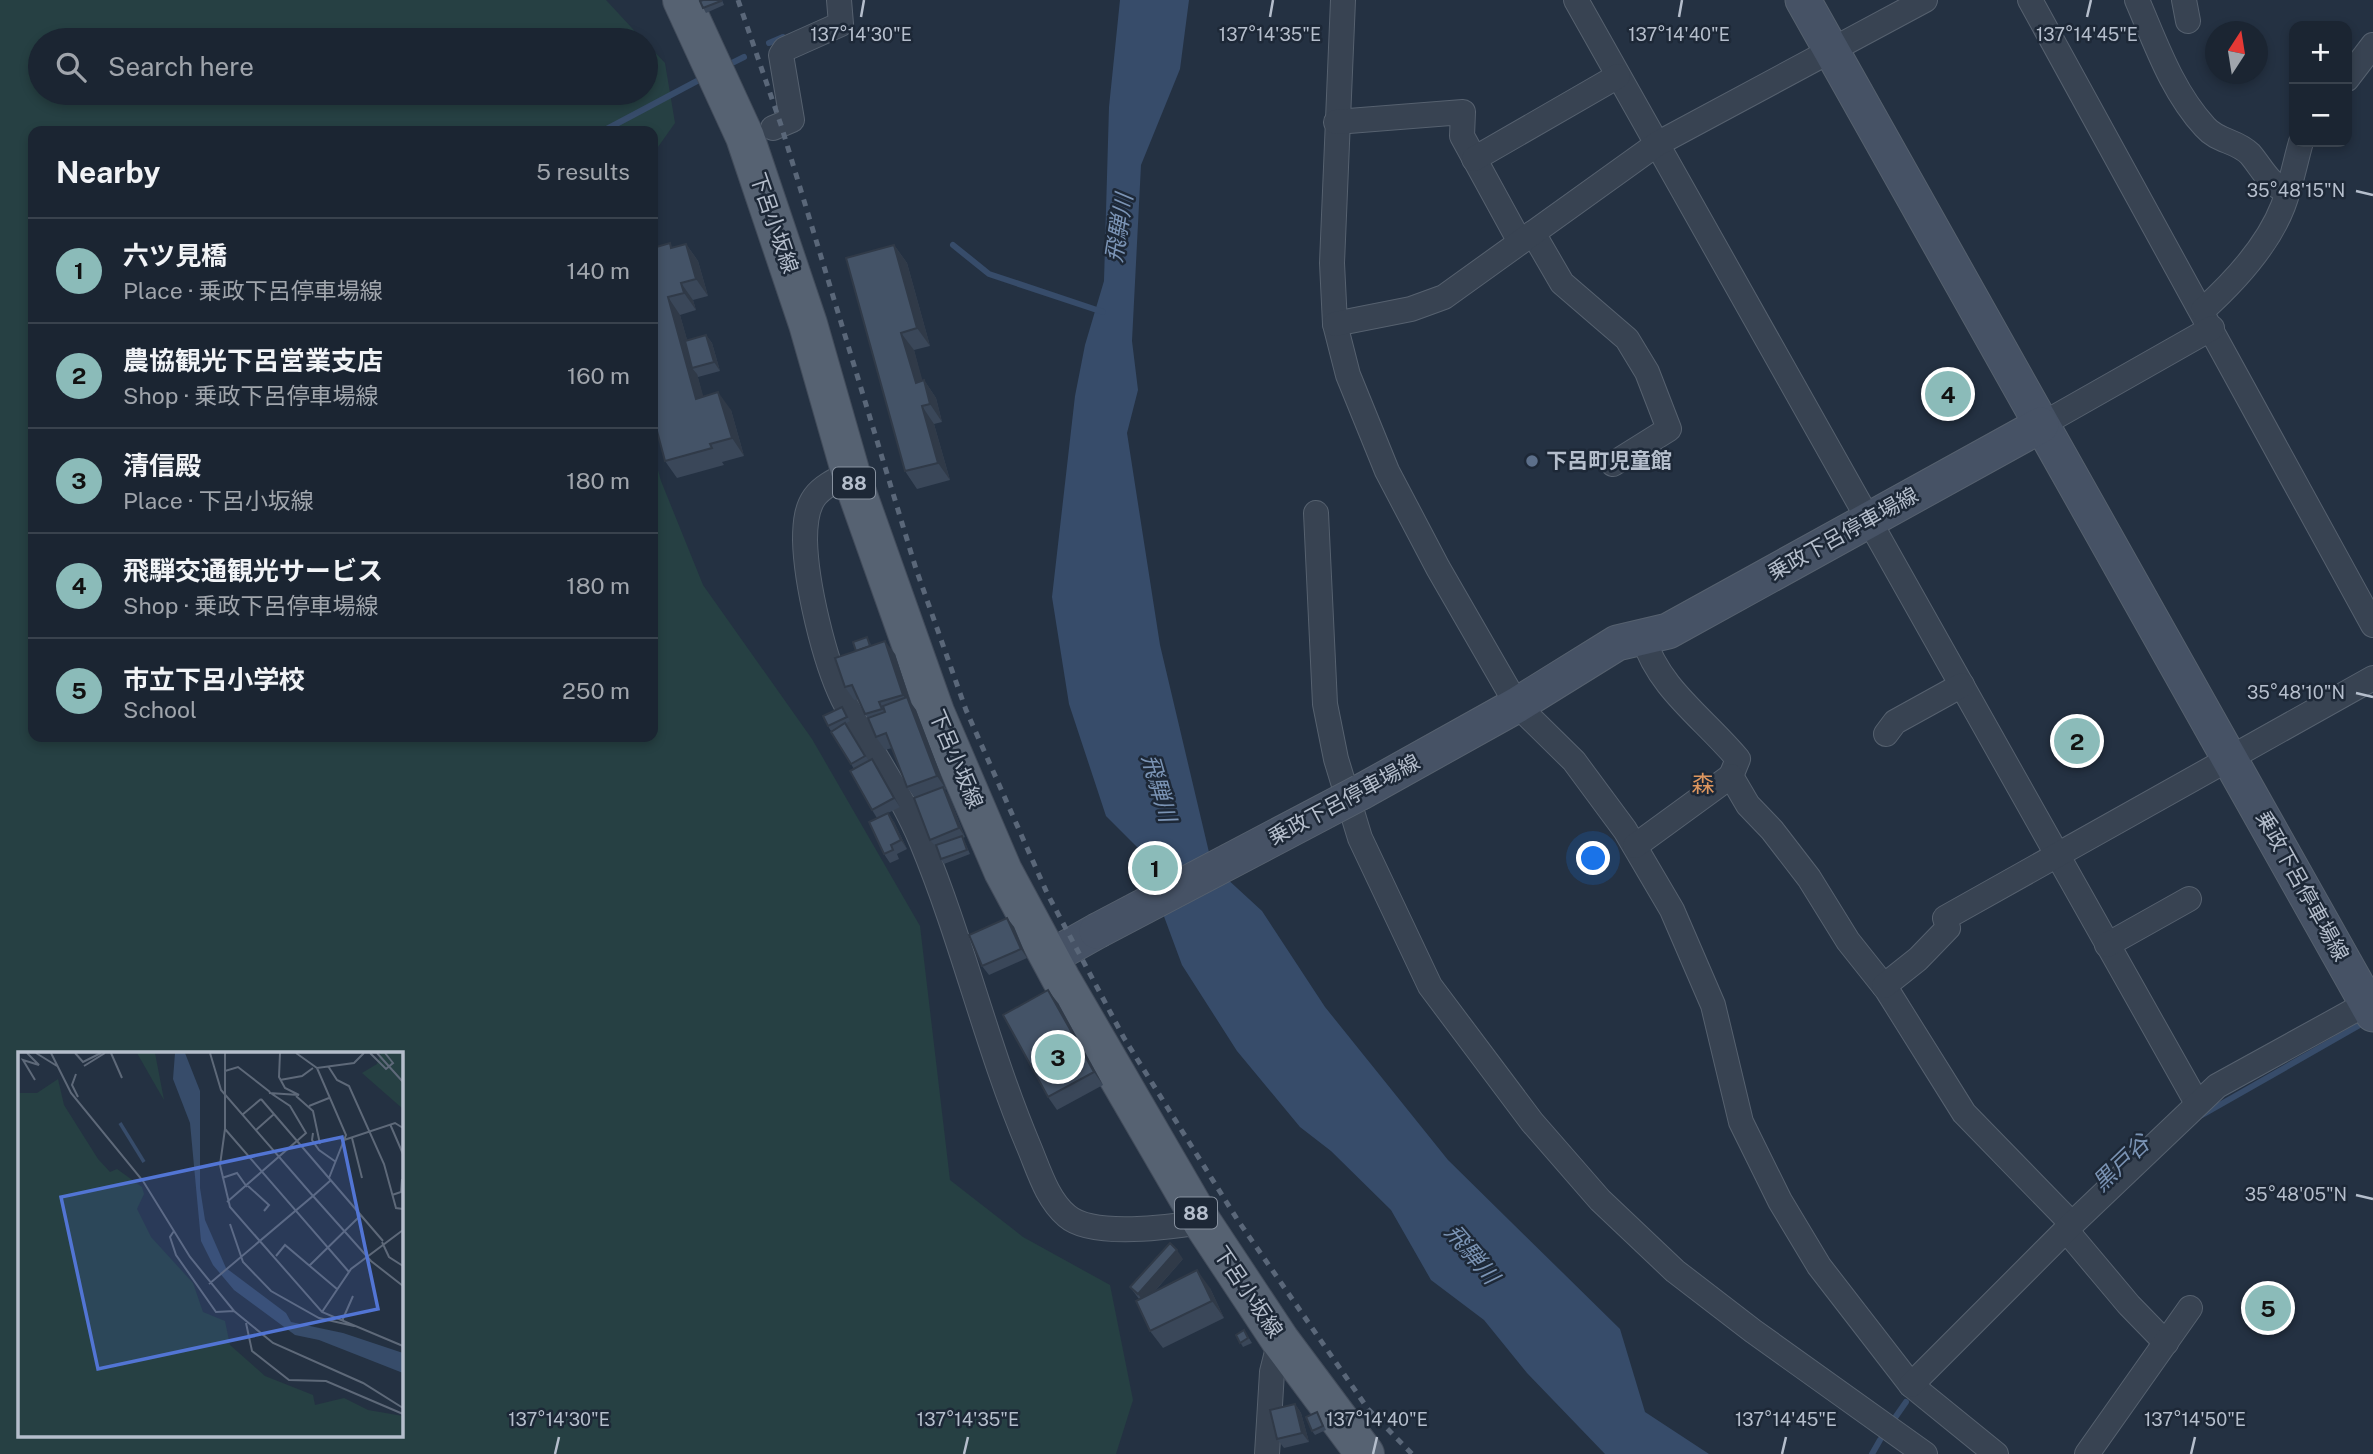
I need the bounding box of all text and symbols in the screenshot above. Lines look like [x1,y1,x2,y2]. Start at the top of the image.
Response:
north arrow [2205,21,2268,84]
map controls [2289,21,2352,147]
button: + [2289,21,2352,84]
text: 137°14'30"E [810,24,912,45]
text: 137°14'35"E [1219,24,1321,45]
text: 137°14'40"E [1628,24,1730,45]
text: 137°14'45"E [2036,24,2138,45]
search box [28,28,658,105]
icon: search [52,48,90,86]
text: Search here [108,51,254,82]
button: − [2289,84,2352,147]
text: Nearby [56,154,160,190]
text: 5 results [536,158,630,185]
street label: 下呂小坂線 [746,169,803,277]
text: 35°48'15"N [2247,180,2345,201]
water label: 飛騨川 [1100,189,1138,264]
text: 六ツ見橋 [123,240,227,271]
text: 1 [74,257,84,284]
text: 140 m [567,257,630,284]
text: Place · 乗政下呂停車場線 [123,277,383,304]
text: 農協観光下呂営業支店 [123,345,383,376]
text: 2 [72,362,86,389]
text: 160 m [567,362,630,389]
pin: 4 [1925,368,1971,420]
text: Shop · 乗政下呂停車場線 [123,382,379,409]
place label: 下呂町児童館 [1546,448,1672,473]
text: 清信殿 [123,450,201,481]
marker: 下呂町児童館 [1524,453,1540,469]
text: 3 [71,467,87,494]
text: 180 m [566,467,630,494]
road number: 88 [833,468,875,498]
street label: 乗政下呂停車場線 [1763,482,1922,585]
text: Place · 下呂小坂線 [123,487,314,514]
text: 飛騨交通観光サービス [123,555,383,586]
text: 4 [71,572,87,599]
text: 180 m [566,572,630,599]
text: Shop · 乗政下呂停車場線 [123,592,379,619]
text: 市立下呂小学校 [123,664,305,695]
text: 5 [71,677,87,704]
text: 250 m [562,677,630,704]
text: 35°48'10"N [2247,682,2345,703]
text: School [123,696,197,723]
street label: 下呂小坂線 [924,706,988,812]
pin: 2 [2054,715,2100,767]
street label: 乗政下呂停車場線 [1264,749,1424,850]
water label: 飛騨川 [1137,751,1183,828]
district label: 森 [1692,770,1715,797]
street label: 乗政下呂停車場線 [2251,806,2354,965]
your location [1576,841,1610,875]
pin: 1 [1132,842,1178,894]
pin: 3 [1035,1031,1081,1083]
inset map [18,1052,402,1436]
water label: 黒戸谷 [2086,1128,2156,1196]
text: 35°48'05"N [2245,1184,2347,1205]
road number: 88 [1175,1198,1217,1228]
water label: 飛騨川 [1440,1219,1507,1291]
street label: 下呂小坂線 [1209,1241,1288,1342]
pin: 5 [2245,1282,2291,1334]
text: 137°14'30"E [508,1409,610,1430]
text: 137°14'35"E [917,1409,1019,1430]
text: 137°14'40"E [1326,1409,1428,1430]
text: 137°14'45"E [1735,1409,1837,1430]
text: 137°14'50"E [2144,1409,2246,1430]

